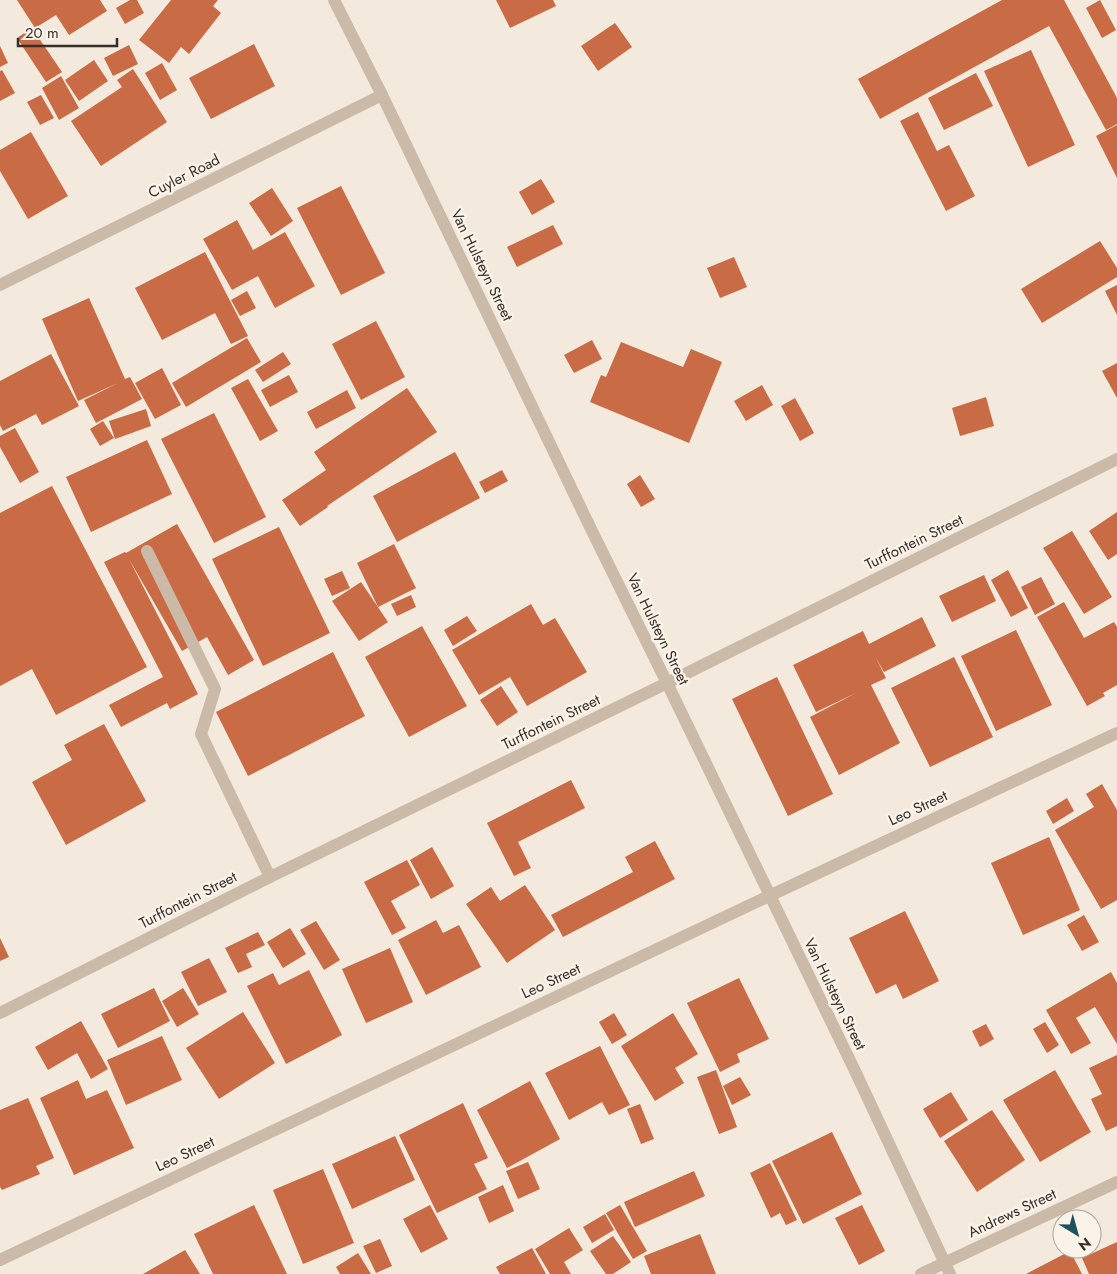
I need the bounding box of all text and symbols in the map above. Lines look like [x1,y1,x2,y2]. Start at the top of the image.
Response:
scale bar [18,15,116,47]
text: 20 m [25,22,59,44]
street label: Cuyler Road [144,149,224,203]
street label: Van Hulsteyn Street [445,205,519,325]
street label: Turffontein Street [861,509,967,575]
street label: Van Hulsteyn Street [621,569,695,689]
street label: Turffontein Street [498,689,604,755]
street label: Leo Street [885,785,952,831]
street label: Turffontein Street [135,866,241,934]
street label: Van Hulsteyn Street [798,934,872,1054]
street label: Leo Street [518,958,585,1004]
street label: Leo Street [152,1131,219,1177]
street label: Andrews Street [964,1183,1060,1243]
north arrow [1052,1209,1102,1259]
text: N [1074,1233,1095,1256]

